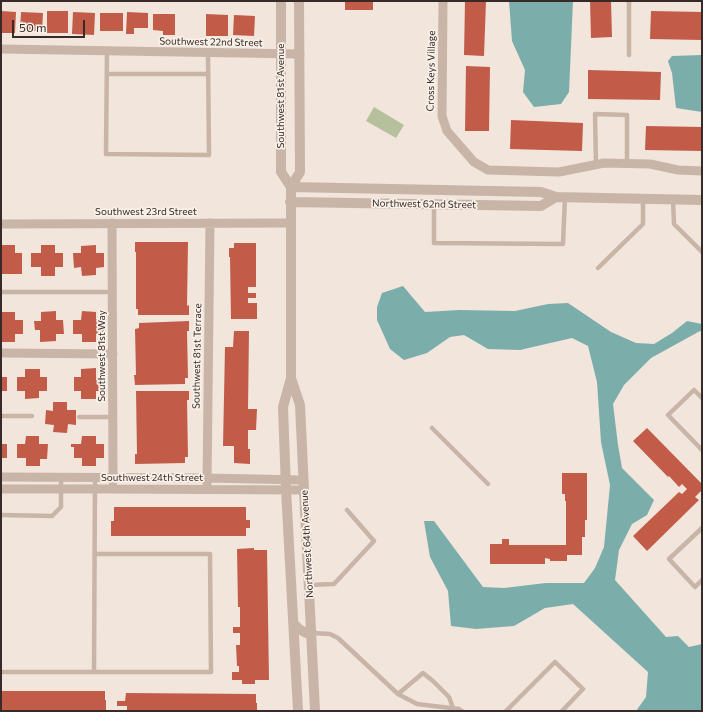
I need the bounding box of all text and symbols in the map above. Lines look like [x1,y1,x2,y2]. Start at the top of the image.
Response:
scale bar [14,12,87,38]
text: 50 m [19,20,47,34]
street label: Cross Keys Village [424,30,438,112]
street label: Southwest 22nd Street [159,35,263,49]
street label: Southwest 81st Avenue [275,44,287,148]
street label: Northwest 62nd Street [372,197,476,211]
street label: Southwest 23rd Street [95,206,197,218]
street label: Southwest 81st Terrace [190,303,204,409]
street label: Southwest 81st Way [96,310,108,402]
street label: Southwest 24th Street [101,472,203,484]
street label: Northwest 64th Avenue [298,490,316,598]

